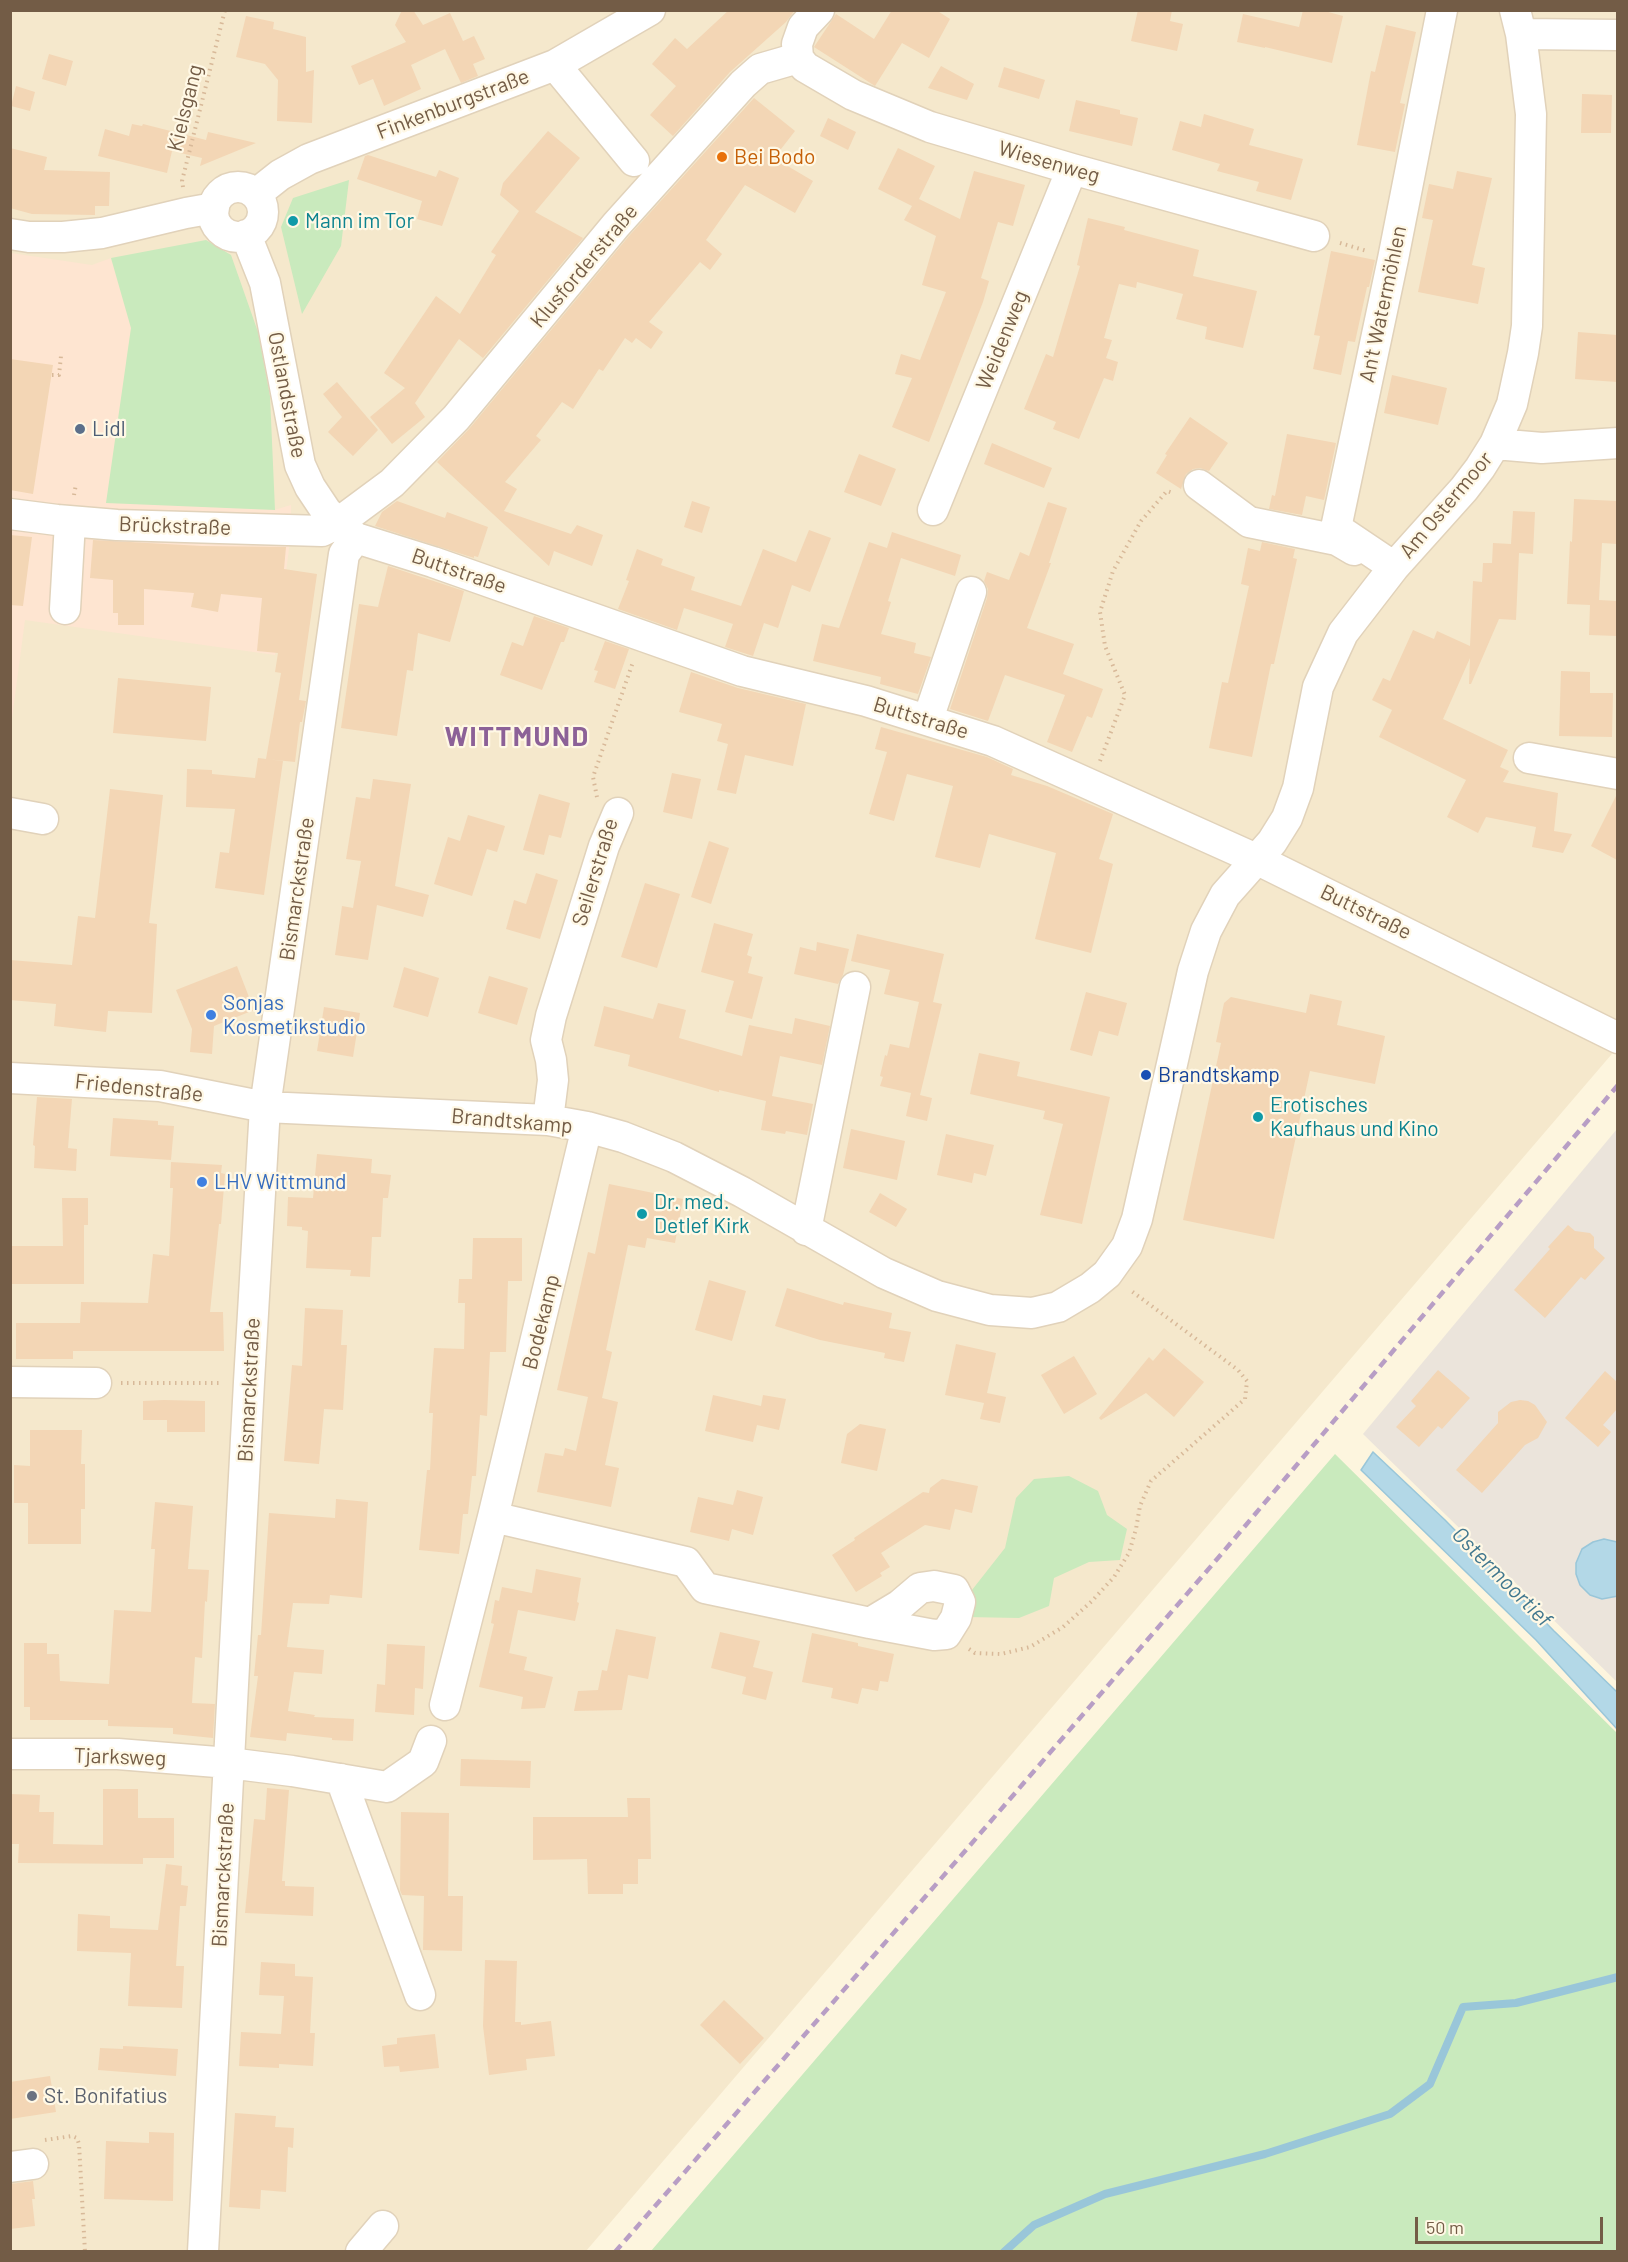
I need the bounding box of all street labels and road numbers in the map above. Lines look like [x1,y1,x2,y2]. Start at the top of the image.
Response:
street label: Kielsgang [162,62,208,154]
street label: Finkenburgstraße [373,63,533,145]
street label: Wiesenweg [995,135,1103,189]
street label: Klusforderstraße [525,199,643,333]
street label: An't Watermöhlen [1354,223,1412,385]
street label: Weidenweg [971,287,1033,393]
street label: Ostlandstraße [262,330,312,460]
street label: Am Ostermoor [1394,447,1498,563]
street label: Brückstraße [118,511,232,541]
street label: Buttstraße [408,543,510,599]
street label: Buttstraße [870,692,972,744]
street label: Seilerstraße [567,815,623,929]
street label: Bismarckstraße [274,816,320,962]
street label: Buttstraße [1316,879,1416,945]
street label: Friedenstraße [74,1069,204,1107]
street label: Brandtskamp [450,1103,574,1139]
street label: Bodekamp [517,1272,565,1372]
street label: Bismarckstraße [233,1317,265,1463]
street label: Tjarksweg [73,1743,167,1771]
street label: Bismarckstraße [207,1802,239,1948]

